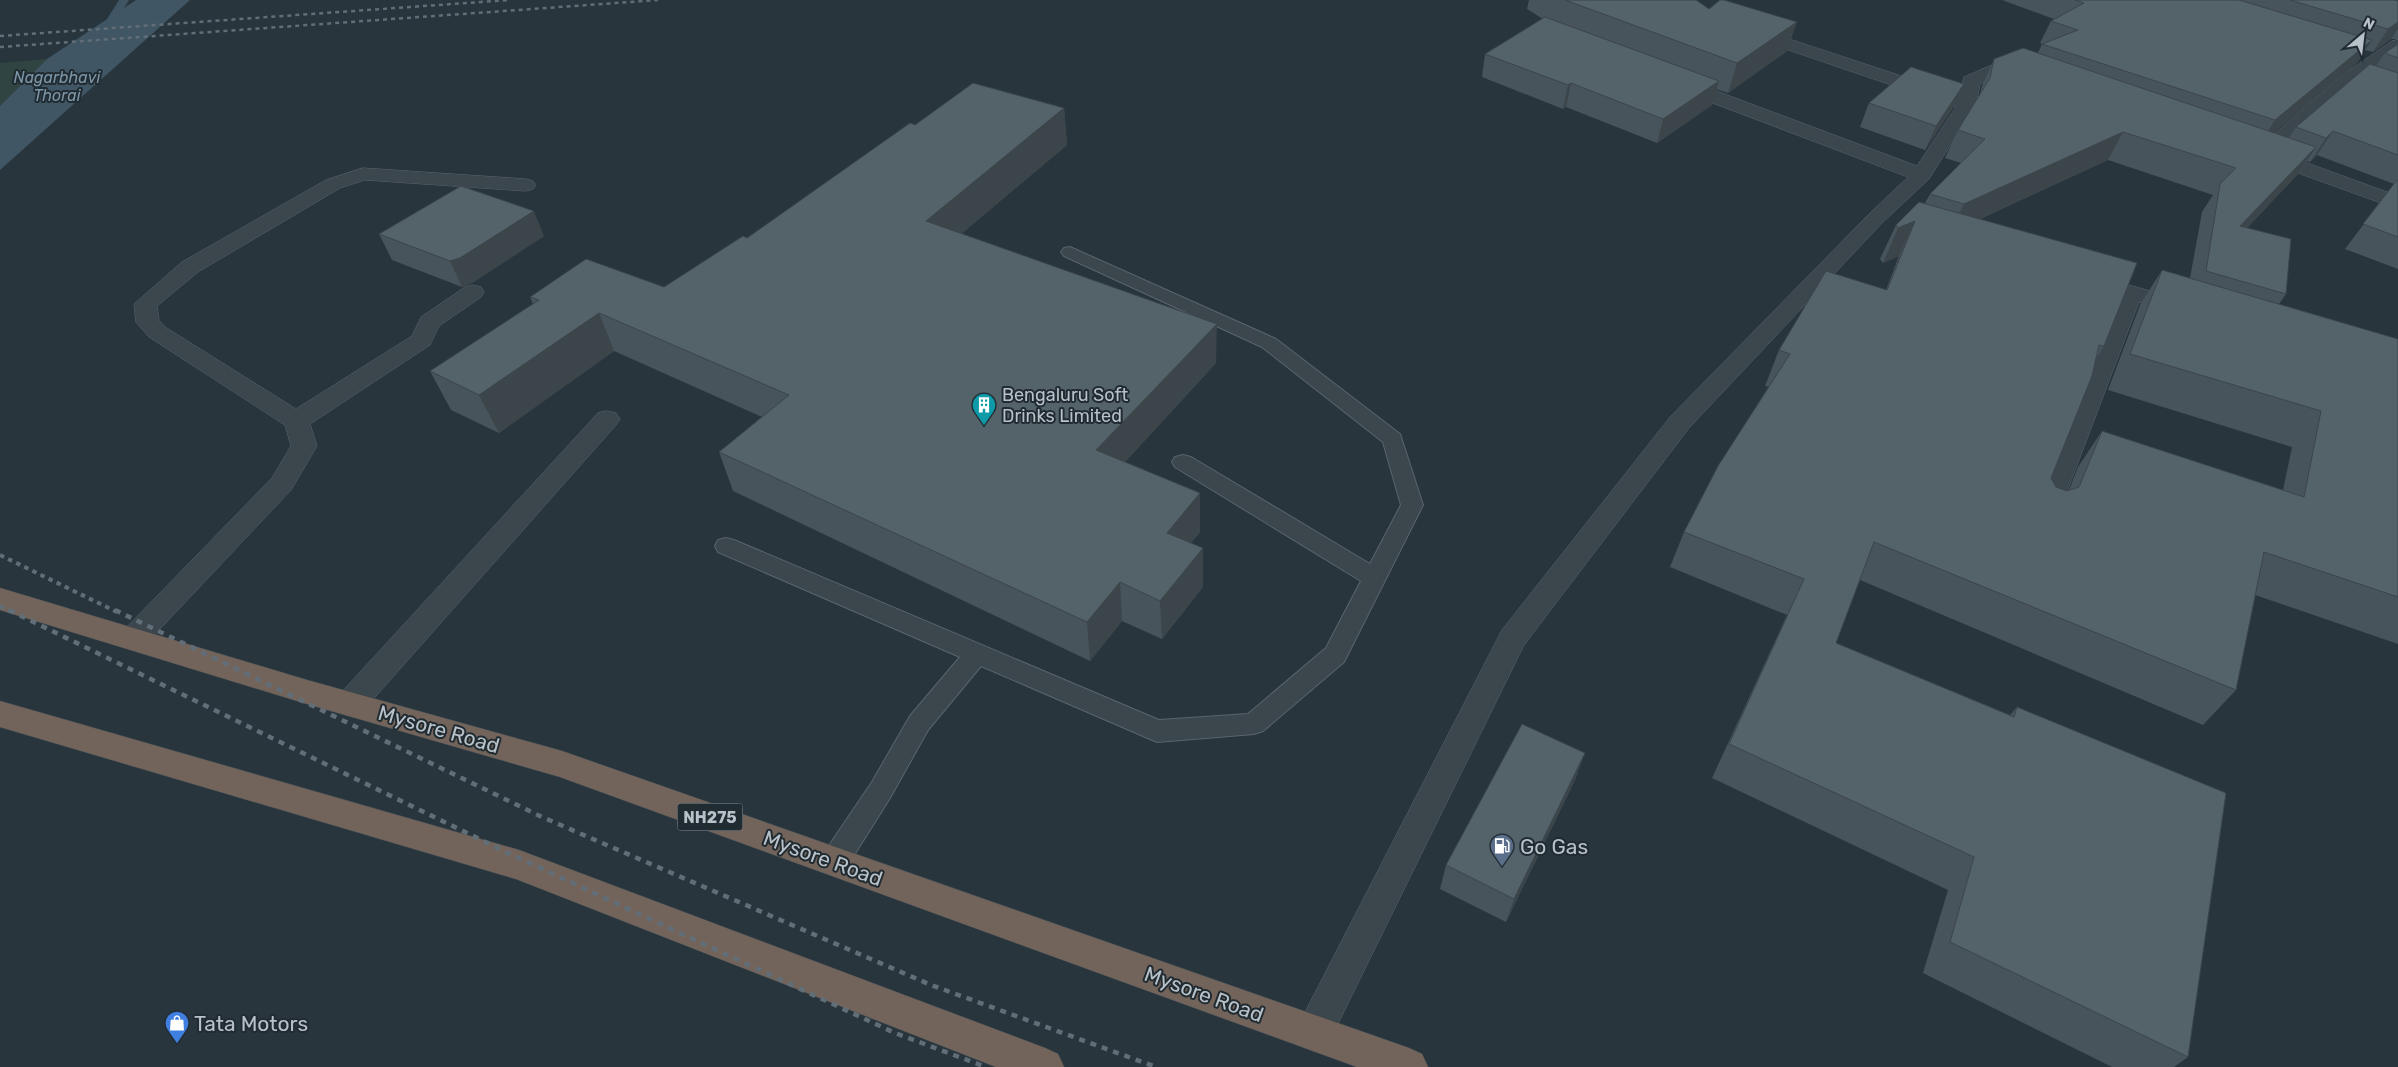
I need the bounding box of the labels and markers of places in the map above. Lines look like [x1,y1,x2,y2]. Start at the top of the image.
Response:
place label: Bengaluru Soft Drinks Limited [1002,384,1128,427]
building icon: Bengaluru Soft Drinks Limited [971,392,997,426]
fuel station icon: Go Gas [1489,833,1515,867]
place label: Go Gas [1520,834,1588,859]
shop icon: Tata Motors [164,1010,190,1044]
place label: Tata Motors [194,1011,308,1036]

